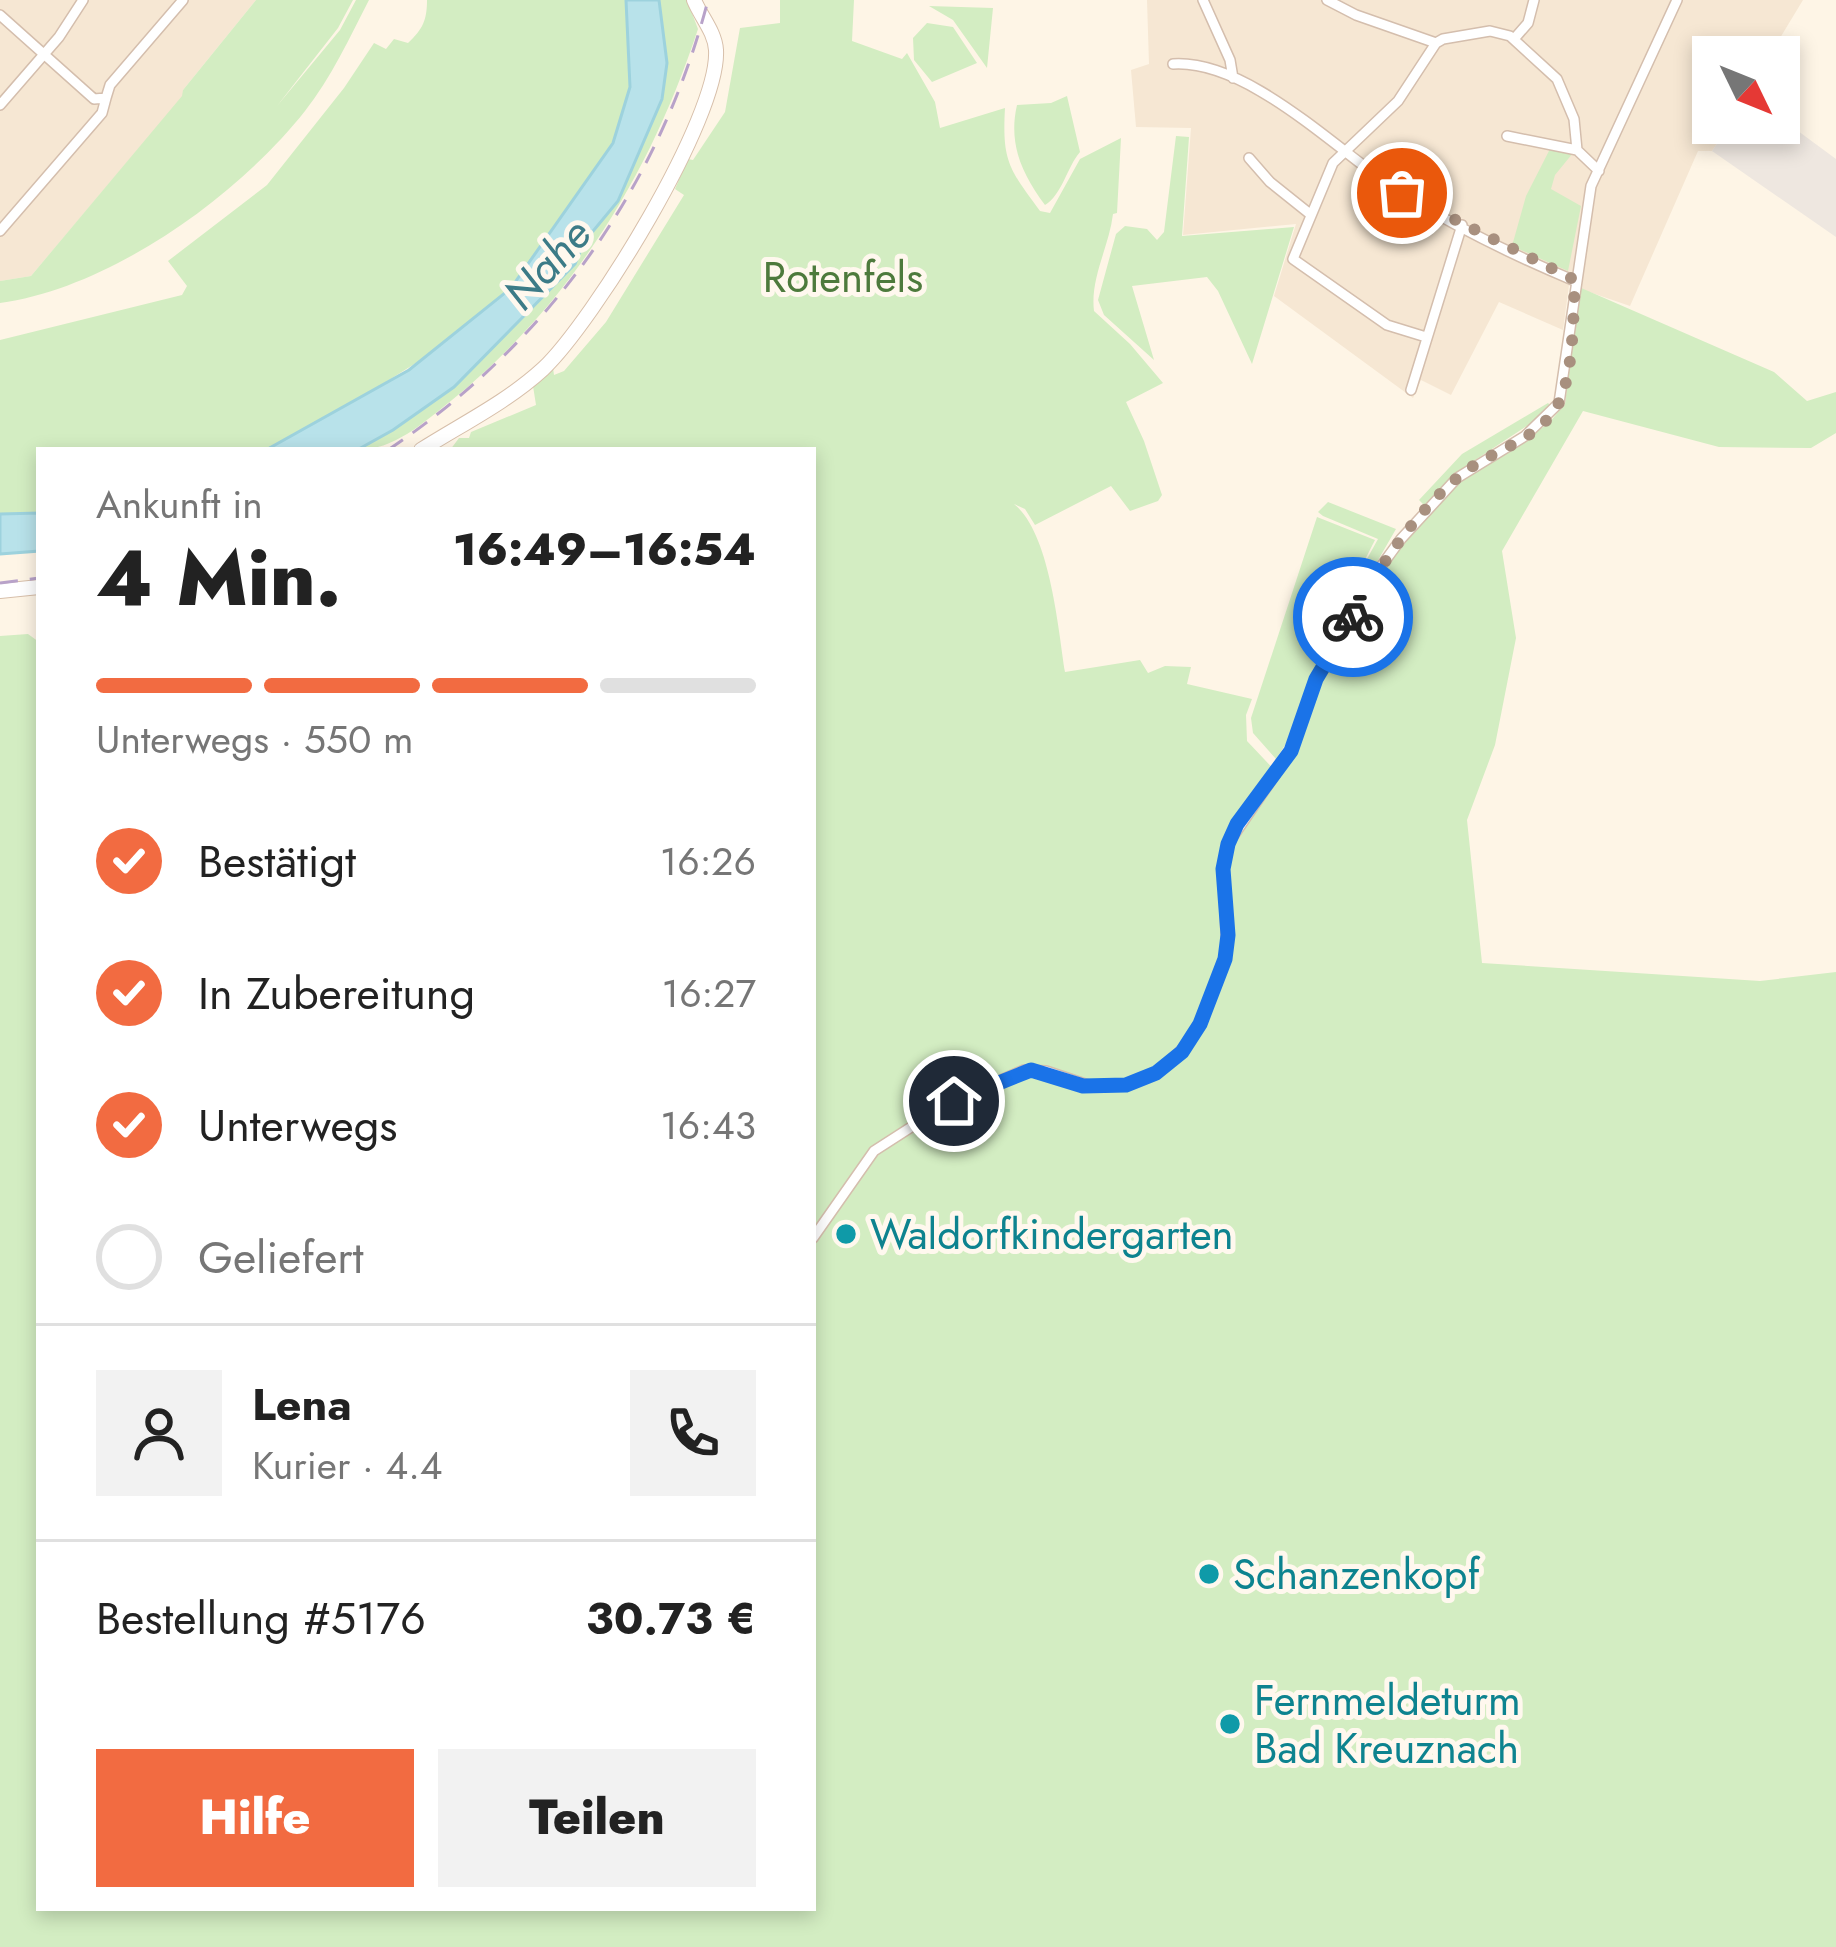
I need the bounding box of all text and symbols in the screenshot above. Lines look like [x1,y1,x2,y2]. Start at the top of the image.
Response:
north arrow [1692,36,1800,144]
map controls [1692,36,1800,144]
pin [1351,142,1453,244]
icon: bag [1369,160,1435,226]
water label: Nahe [488,203,606,324]
park label: Rotenfels [763,247,923,308]
text: Ankunft in [96,476,263,533]
text: 16:49–16:54 [453,517,756,582]
text: 4 Min. [96,522,341,634]
courier [1293,557,1413,677]
icon: bike [1320,584,1386,650]
text: Unterwegs · 550 m [96,711,413,768]
icon: check [96,828,162,894]
text: Bestätigt [198,829,356,894]
text: 16:26 [660,833,756,890]
icon: check [96,960,162,1026]
text: In Zubereitung [198,961,475,1026]
text: 16:27 [662,965,756,1022]
pin [903,1050,1005,1152]
icon: home [921,1068,987,1134]
icon: check [96,1092,162,1158]
text: Unterwegs [198,1093,397,1158]
text: 16:43 [660,1097,756,1154]
place label: Waldorfkindergarten [870,1204,1234,1265]
marker: Waldorfkindergarten [833,1221,859,1247]
text: Geliefert [198,1225,364,1290]
button: person [96,1370,222,1496]
button: phone [630,1370,756,1496]
text: Lena [252,1372,352,1437]
text: Kurier · 4.4 [252,1437,443,1494]
place label: Schanzenkopf [1233,1544,1480,1605]
marker: Schanzenkopf [1196,1561,1222,1587]
text: Bestellung #5176 [96,1586,426,1651]
text: 30.73 € [586,1586,756,1651]
place label: Fernmeldeturm Bad Kreuznach [1254,1670,1521,1779]
marker: Fernmeldeturm Bad Kreuznach [1217,1711,1243,1737]
button: Hilfe [96,1749,414,1887]
button: Teilen [438,1749,756,1887]

